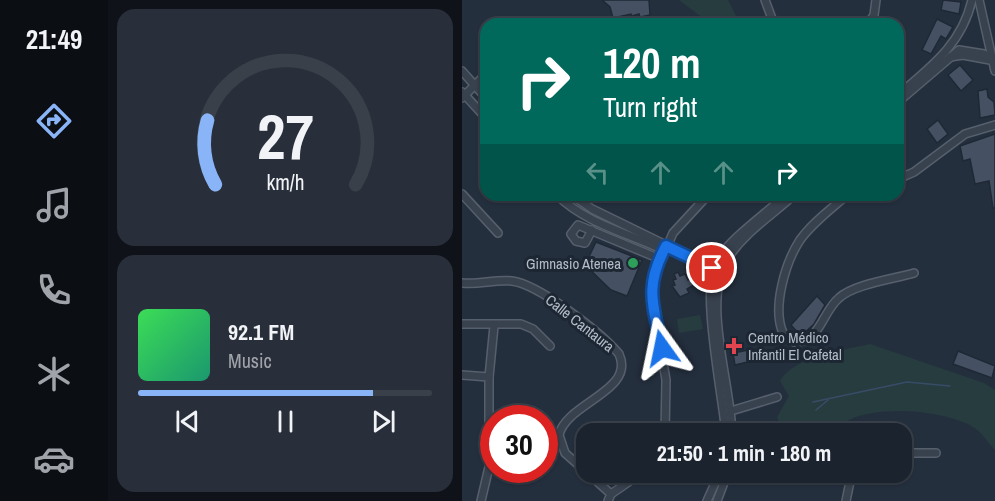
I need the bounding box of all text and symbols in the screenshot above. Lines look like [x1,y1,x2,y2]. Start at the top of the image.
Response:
text: 21:49 [26,21,82,57]
text: 120 m [603,35,701,91]
icon: right [504,42,582,120]
text: Turn right [603,89,697,125]
text: 27 [257,94,313,178]
icon: directions [33,100,75,142]
icon: left [581,156,614,189]
icon: ahead [644,156,677,189]
icon: ahead [707,156,740,189]
icon: right [770,156,803,189]
text: km/h [266,168,304,197]
icon: music [33,184,75,226]
pin [686,242,737,293]
icon: arrive [695,251,728,284]
place label: Gimnasio Atenea [526,253,621,274]
marker: Gimnasio Atenea [626,256,640,270]
icon: phone [33,269,75,311]
street label: Calle Cantaura [541,289,619,357]
position arrow [630,316,694,380]
text: 92.1 FM [228,317,294,347]
place label: Centro Médico Infantil El Cafetal [748,327,842,365]
marker: Centro Médico Infantil El Cafetal [725,337,743,355]
text: Music [228,347,272,374]
icon: climate [33,353,75,395]
icon: previous [171,405,204,438]
icon: pause [269,405,302,438]
icon: next [367,405,400,438]
speed limit sign: 30 [480,405,558,483]
icon: car [33,438,75,480]
text: 21:50 · 1 min · 180 m [657,438,831,468]

